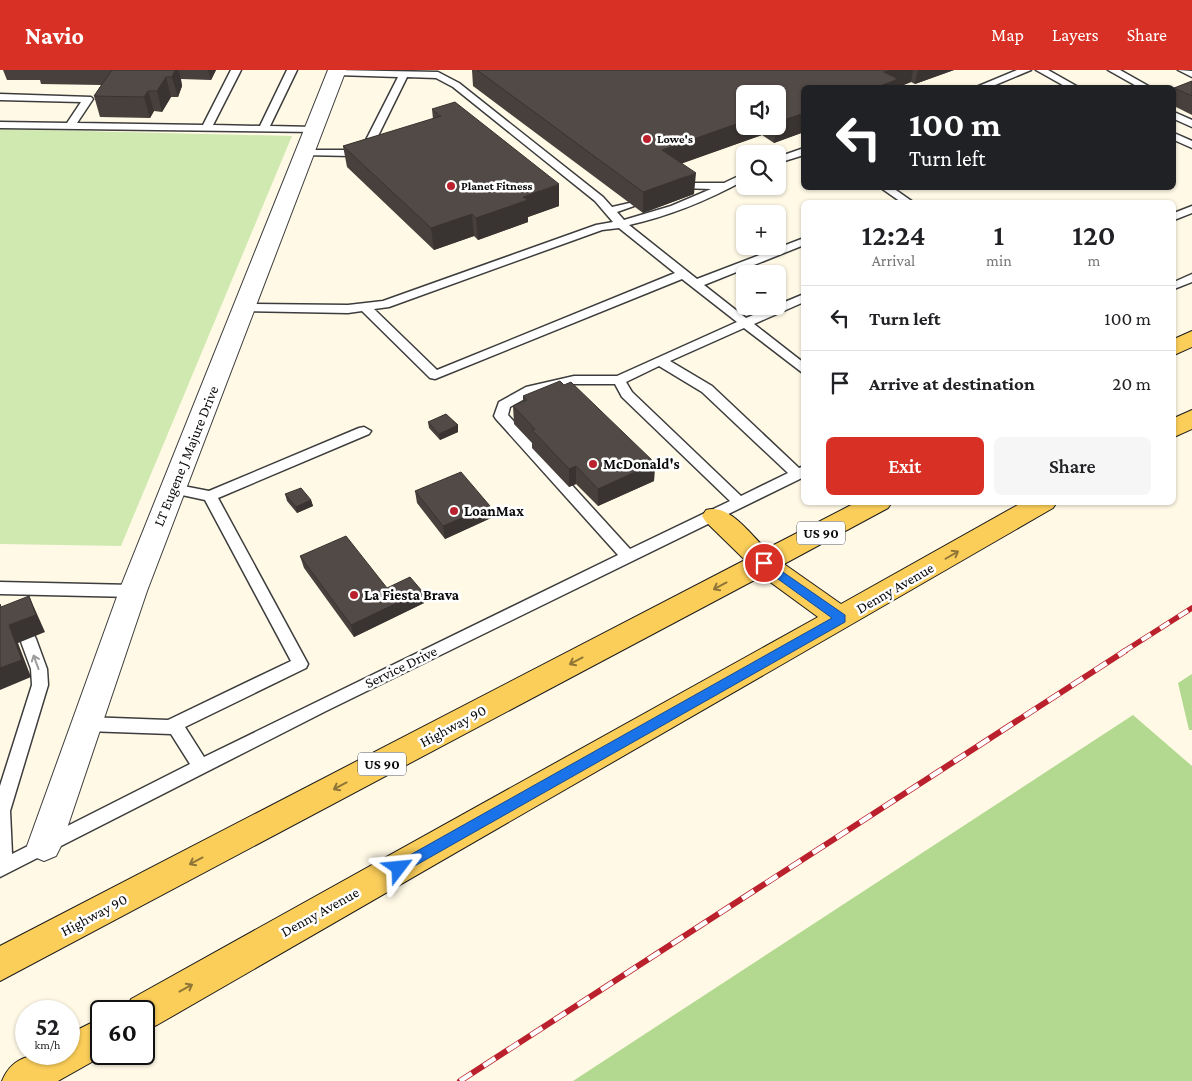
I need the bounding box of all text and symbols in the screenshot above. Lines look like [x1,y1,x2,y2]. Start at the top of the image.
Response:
text: Navio [25,22,84,49]
text: Map [991,25,1024,45]
text: Layers [1052,25,1099,45]
text: Share [1127,25,1167,45]
map controls [736,85,786,315]
button: sound [736,85,786,135]
icon: left [826,105,891,170]
text: 100 m [909,105,1001,144]
place label: Lowe's [657,132,693,146]
marker: Lowe's [641,133,653,145]
button: search [736,145,786,195]
text: Turn left [909,146,986,171]
place label: Planet Fitness [461,179,532,193]
marker: Planet Fitness [445,180,457,192]
button: + [736,205,786,255]
text: 12:24 [861,218,926,251]
text: 1 [994,218,1004,251]
text: 120 [1072,218,1116,251]
text: Arrival [872,252,915,269]
text: min [986,252,1012,269]
text: m [1087,252,1100,269]
button: − [736,265,786,315]
icon: left [826,304,854,332]
text: Turn left [869,308,941,329]
text: 100 m [1104,308,1151,329]
icon: arrive [826,369,854,397]
text: Arrive at destination [869,373,1035,394]
text: 20 m [1112,373,1151,394]
street label: LT Eugene J Majure Drive [150,383,223,529]
button: Exit [826,437,984,495]
button: Share [994,437,1151,495]
place label: McDonald's [603,456,680,472]
marker: McDonald's [587,458,599,470]
place label: LoanMax [464,503,524,519]
marker: LoanMax [448,505,460,517]
road number: US 90 [797,522,845,544]
pin [743,542,785,584]
icon: arrive [750,549,778,577]
one-way arrow [945,550,960,560]
street label: Denny Avenue [854,559,937,617]
one-way arrow [713,581,728,591]
place label: La Fiesta Brava [364,587,460,603]
marker: La Fiesta Brava [348,589,360,601]
street label: Service Drive [362,643,440,691]
one-way arrow [31,654,40,670]
one-way arrow [569,656,584,666]
street label: Highway 90 [417,702,489,751]
road number: US 90 [358,752,406,776]
one-way arrow [332,781,347,791]
position arrow [372,841,424,893]
one-way arrow [189,857,204,866]
street label: Denny Avenue [278,884,363,941]
street label: Highway 90 [58,891,130,940]
one-way arrow [179,983,194,993]
speed limit sign: 60 [90,1000,155,1065]
text: 52 [35,1013,60,1040]
text: km/h [35,1038,60,1052]

